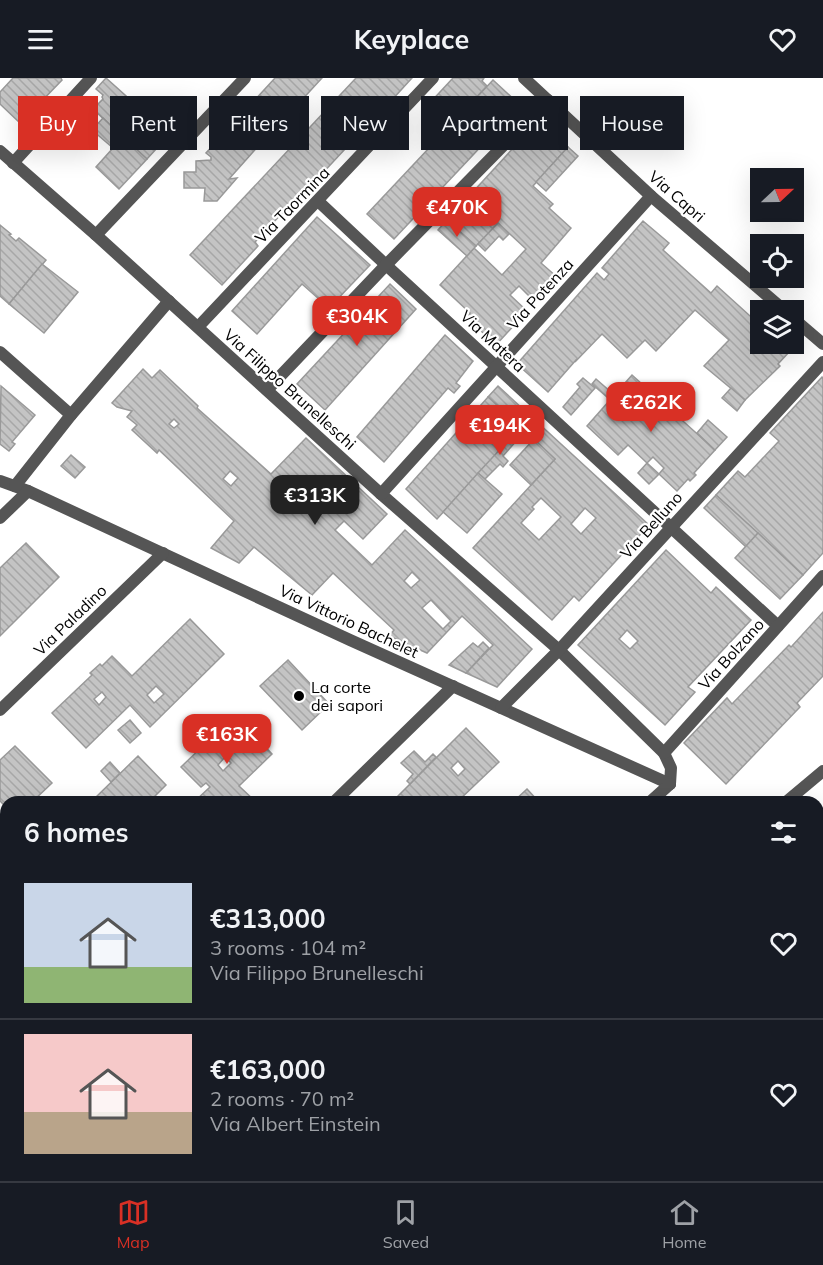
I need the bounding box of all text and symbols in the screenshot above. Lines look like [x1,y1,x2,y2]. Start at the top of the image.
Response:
text: Keyplace [354,22,469,56]
icon: menu [24,23,57,56]
icon: heart [766,23,799,56]
chip: Buy [18,96,98,150]
chip: Rent [110,96,197,150]
chip: Filters [209,96,309,150]
chip: New [321,96,409,150]
chip: Apartment [421,96,568,150]
chip: House [580,96,684,150]
street label: Via Taormina [251,163,333,247]
street label: Via Capri [645,166,709,226]
north arrow [750,168,804,222]
map controls [750,168,804,354]
pin: €470K [415,187,499,238]
text: €470K [426,194,488,219]
button: locate [750,234,804,288]
street label: Via Potenza [503,254,577,334]
pin: €304K [315,296,399,347]
button: layers [750,300,804,354]
text: €304K [326,303,388,328]
street label: Via Matera [456,306,530,376]
street label: Via Filippo Brunelleschi [220,324,360,454]
pin: €262K [609,382,693,433]
text: €262K [620,389,682,414]
pin: €194K [458,405,542,456]
text: €194K [469,412,531,437]
pin: €313K [273,475,357,526]
text: €313K [284,482,346,507]
street label: Via Belluno [616,487,686,563]
street label: Via Paladino [29,580,111,660]
street label: Via Vittorio Bachelet [276,580,422,662]
street label: Via Bolzano [694,614,768,694]
place label: La corte dei sapori [311,677,383,715]
marker: La corte dei sapori [292,689,306,703]
pin: €163K [185,714,269,765]
text: €163K [196,721,258,746]
text: 6 homes [24,816,128,849]
icon: filters [767,816,800,849]
text: €313,000 [210,902,326,935]
icon: home [72,907,144,979]
icon: heart [767,927,800,960]
text: 3 rooms · 104 m² [210,935,366,960]
text: Via Filippo Brunelleschi [210,960,424,985]
text: €163,000 [210,1053,326,1086]
icon: home [72,1058,144,1130]
icon: heart [767,1078,800,1111]
text: 2 rooms · 70 m² [210,1086,354,1111]
text: Via Albert Einstein [210,1111,381,1136]
tab: Map [117,1196,150,1252]
tab: Saved [383,1196,429,1252]
tab: Home [662,1196,706,1252]

